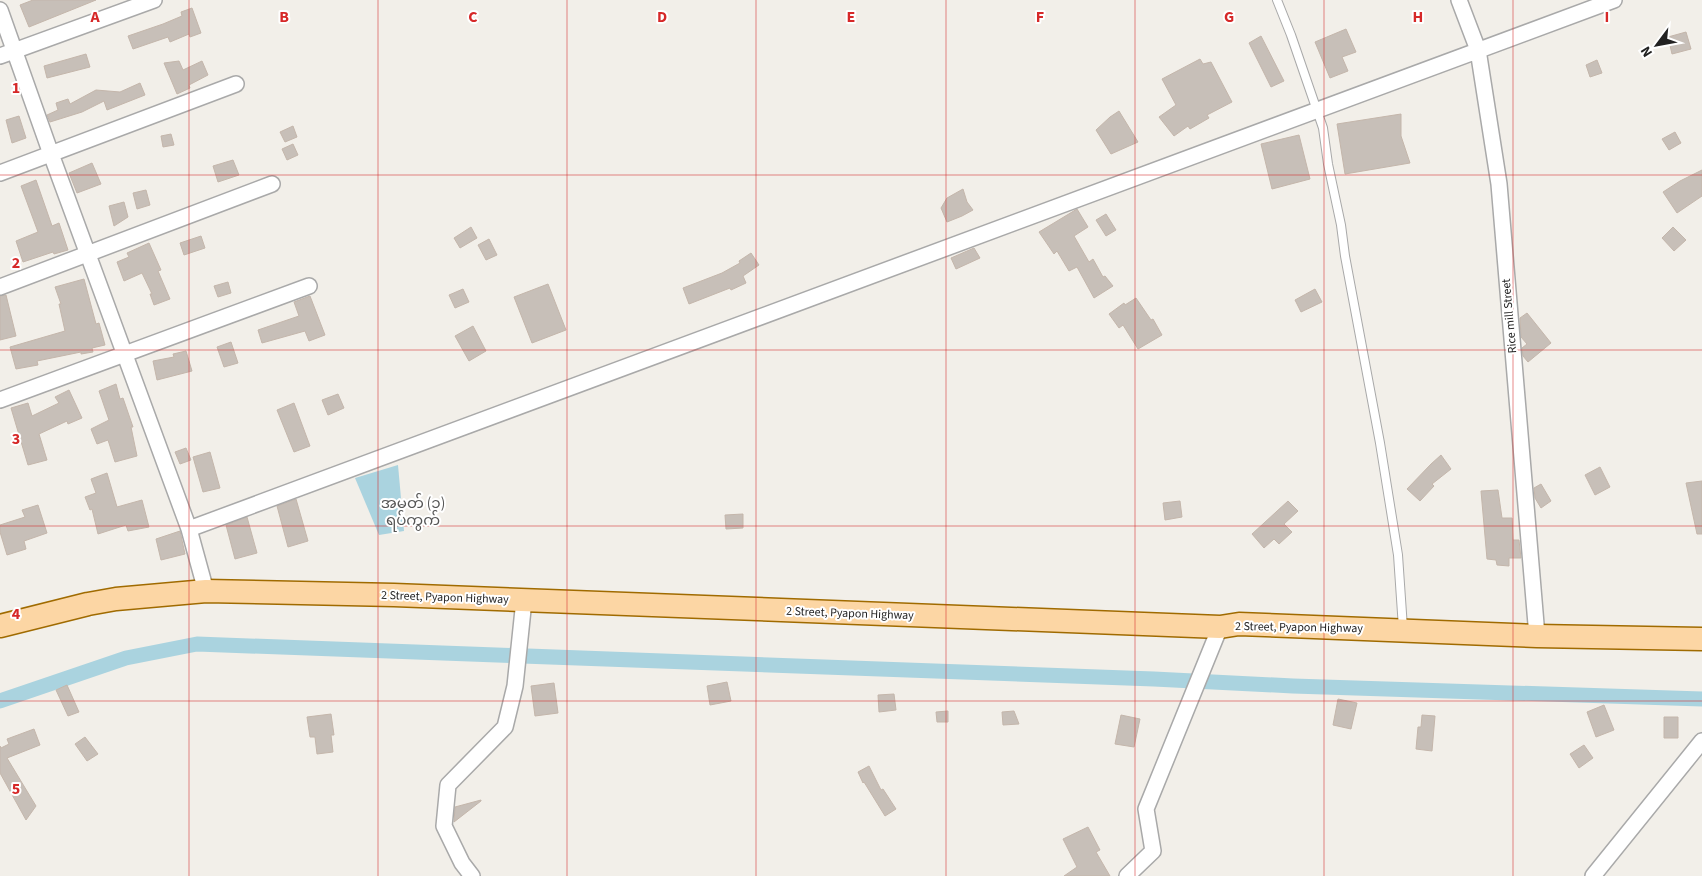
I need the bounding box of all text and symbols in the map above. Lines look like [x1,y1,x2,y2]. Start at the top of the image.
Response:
text: A [89,6,100,28]
text: B [279,6,289,28]
text: C [468,6,478,28]
text: D [657,6,667,28]
text: E [847,6,855,28]
text: F [1036,6,1044,28]
text: G [1224,6,1234,28]
text: H [1413,6,1423,28]
text: I [1605,6,1609,28]
north arrow [1632,20,1682,70]
text: N [1636,42,1658,61]
text: 1 [12,77,20,99]
text: 2 [12,252,20,274]
street label: Rice mill Street [1498,278,1521,354]
text: 3 [12,428,20,450]
district label: အမှတ် (၁) ရပ်ကွက် [381,493,445,532]
street label: 2 Street, Pyapon Highway [381,587,510,608]
text: 4 [12,603,21,625]
street label: 2 Street, Pyapon Highway [786,603,915,624]
street label: 2 Street, Pyapon Highway [1235,618,1363,637]
text: 5 [12,778,20,800]

